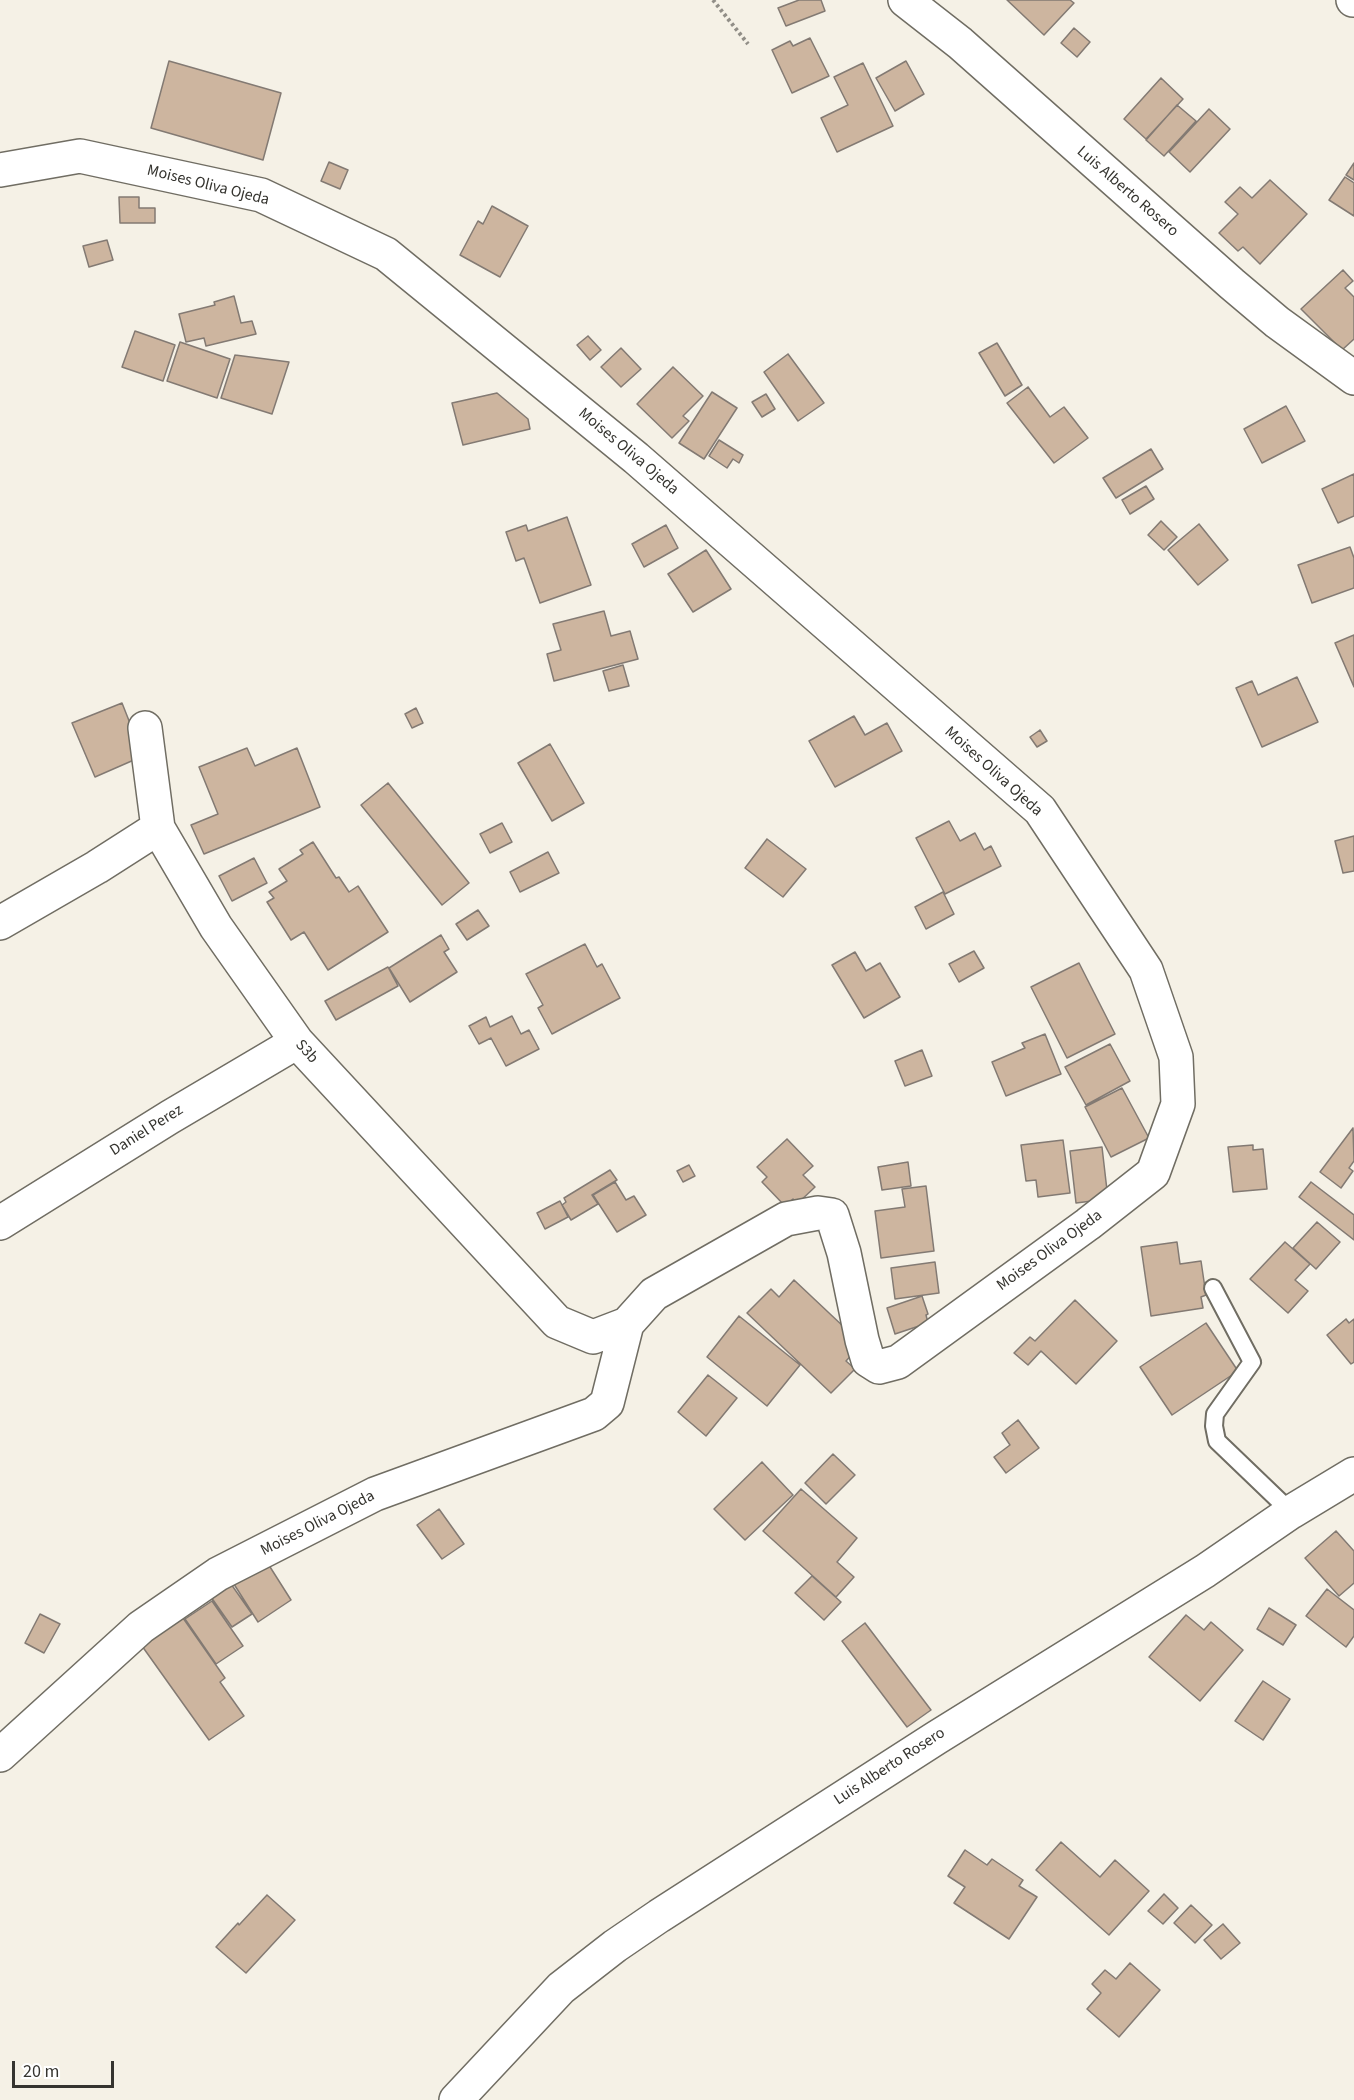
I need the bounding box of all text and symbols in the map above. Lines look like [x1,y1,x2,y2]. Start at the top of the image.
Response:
street label: Luis Alberto Rosero [1072,143,1182,241]
street label: Moises Oliva Ojeda [145,162,271,210]
street label: Moises Oliva Ojeda [574,404,682,500]
street label: Moises Oliva Ojeda [940,723,1046,821]
street label: S3b [290,1036,322,1068]
street label: Daniel Perez [107,1101,187,1161]
street label: Moises Oliva Ojeda [994,1206,1106,1296]
street label: Moises Oliva Ojeda [258,1487,378,1561]
street label: Luis Alberto Rosero [831,1724,949,1810]
scale bar [15,2049,117,2087]
text: 20 m [23,2059,59,2084]

